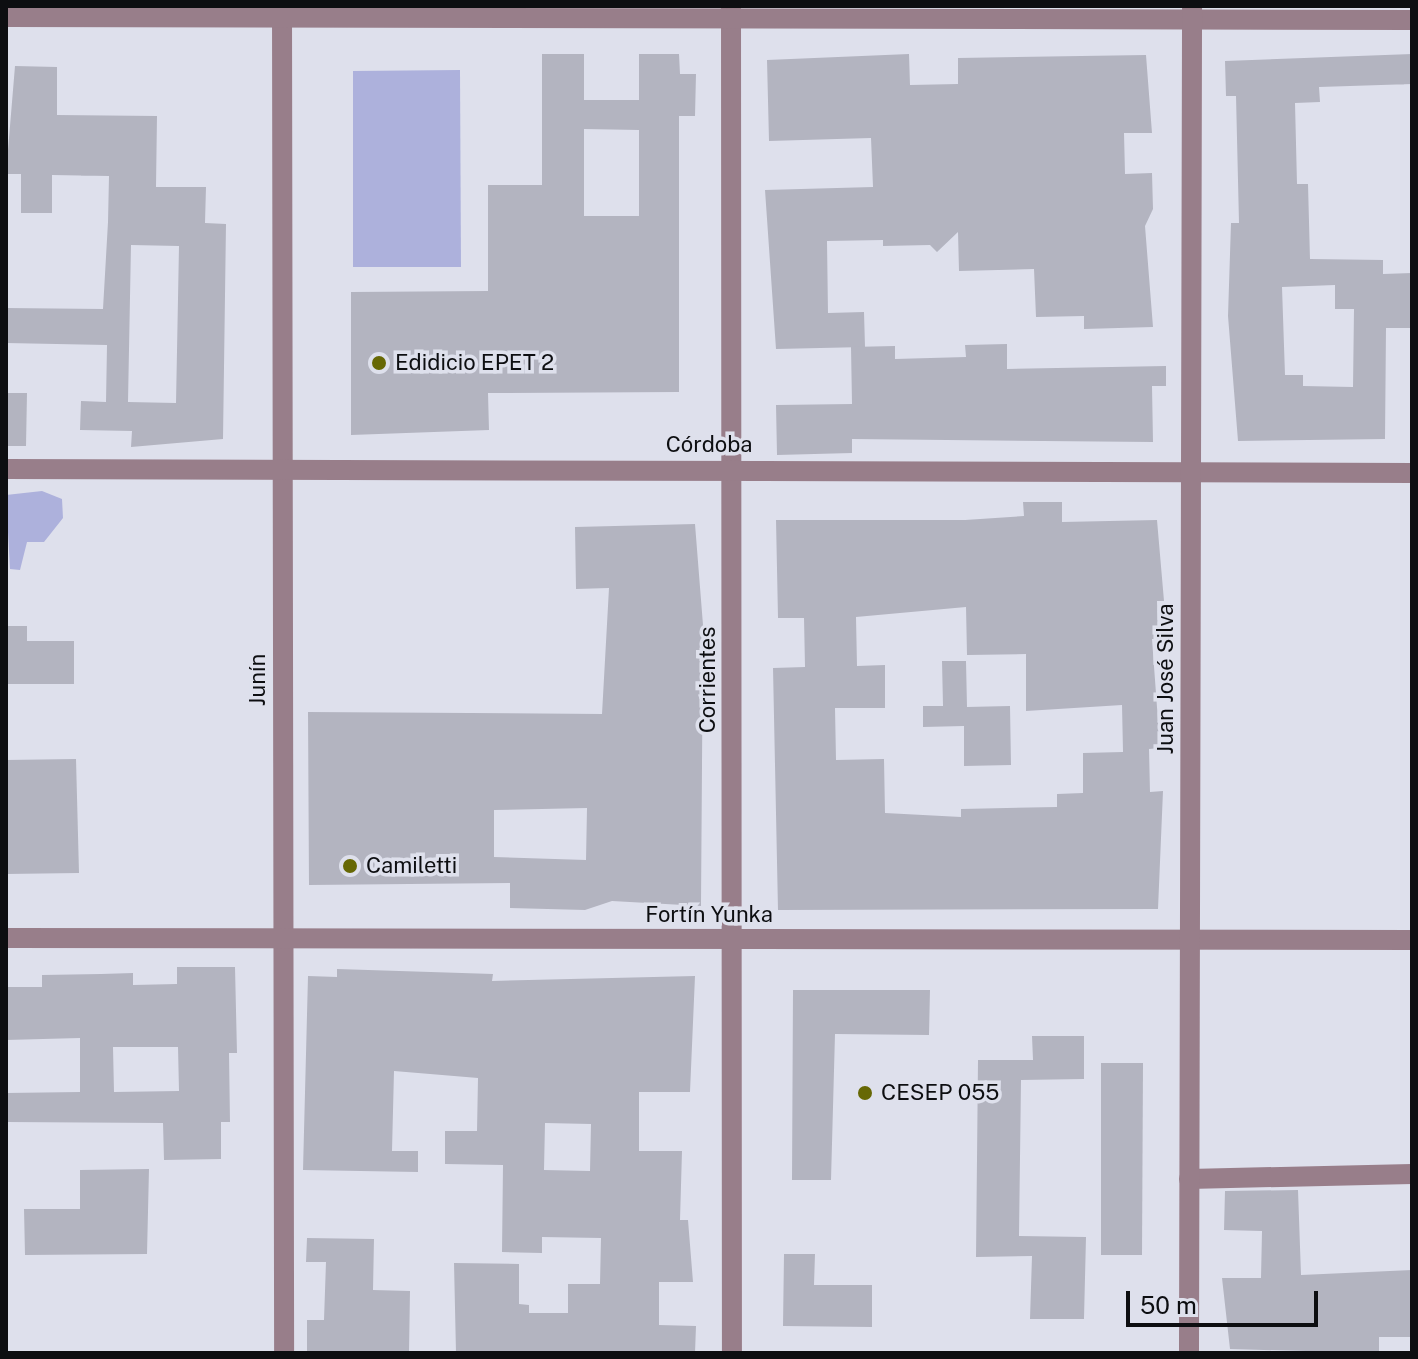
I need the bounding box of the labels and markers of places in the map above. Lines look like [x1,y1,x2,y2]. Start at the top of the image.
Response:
place label: Edidicio EPET 2 [395,350,554,376]
marker: Edidicio EPET 2 [370,354,388,372]
place label: Camiletti [366,853,457,879]
marker: Camiletti [341,857,359,875]
place label: CESEP 055 [881,1080,999,1106]
marker: CESEP 055 [856,1084,874,1102]

